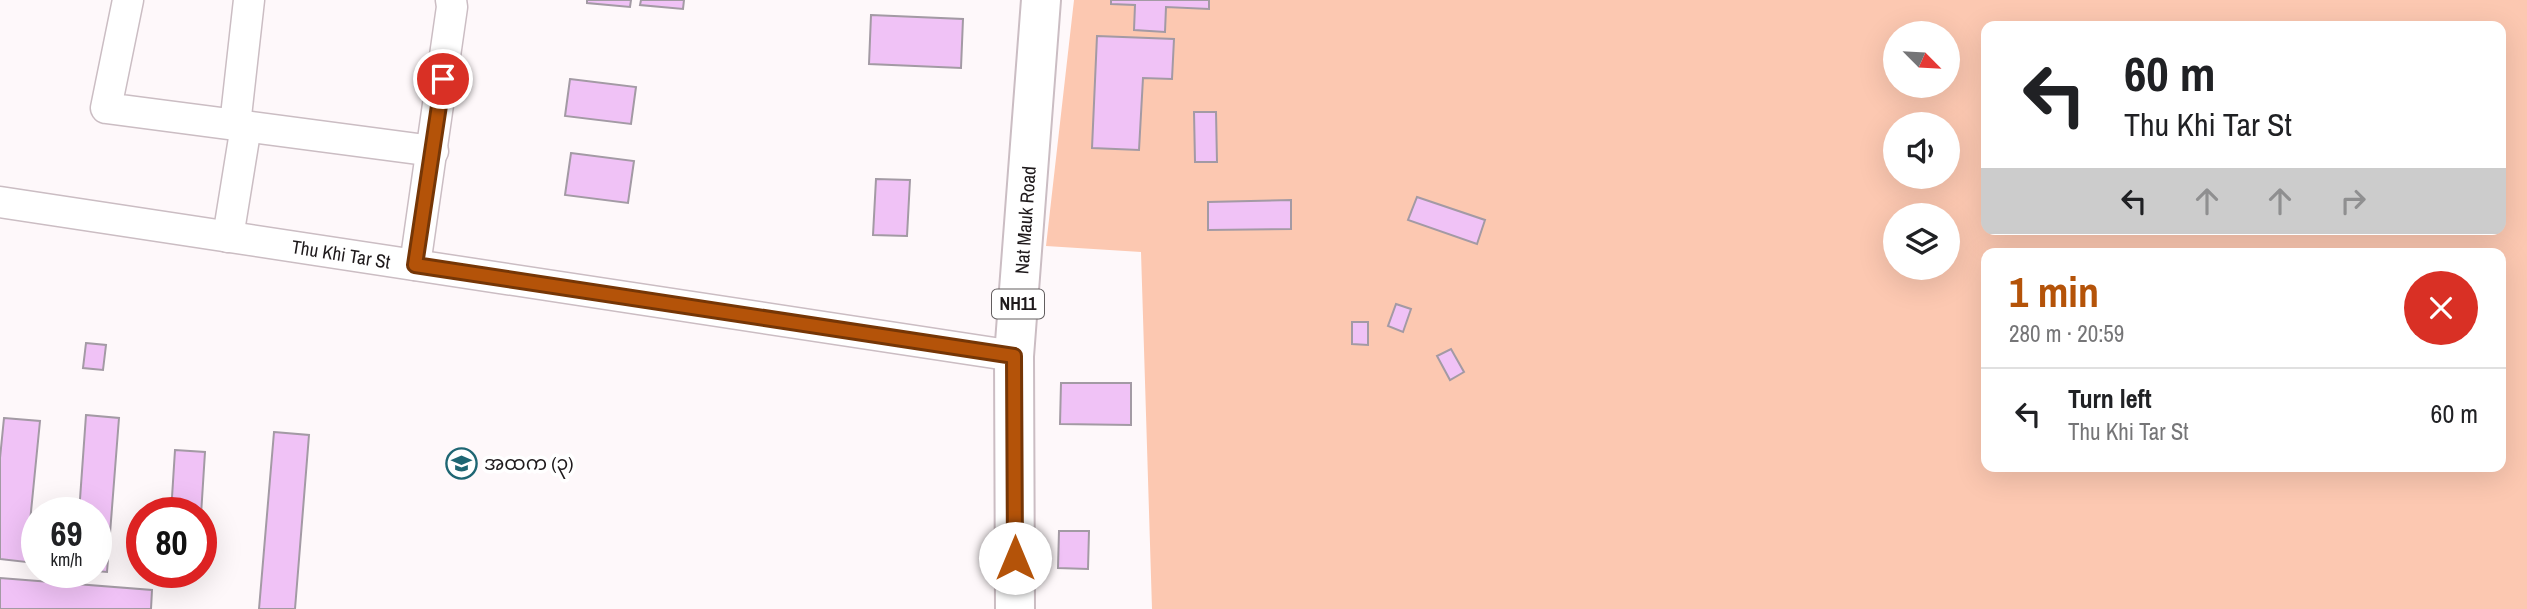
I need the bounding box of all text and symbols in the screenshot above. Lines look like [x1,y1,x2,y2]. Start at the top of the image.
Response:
north arrow [1883,21,1960,98]
map controls [1883,21,1960,280]
text: 60 m [2124,40,2216,106]
pin [413,49,473,109]
icon: left [2009,49,2100,140]
icon: arrive [424,60,462,98]
text: Thu Khi Tar St [2124,103,2292,146]
button: sound [1883,112,1960,189]
street label: Nat Mauk Road [1008,165,1042,275]
icon: left [2115,182,2153,220]
icon: ahead [2188,182,2226,220]
icon: ahead [2261,182,2299,220]
icon: right [2334,182,2372,220]
button: layers [1883,203,1960,280]
street label: Thu Khi Tar St [290,233,393,275]
text: 1 min [2009,264,2099,320]
button: close [2404,271,2478,345]
road number: NH11 [992,290,1044,318]
text: 280 m · 20:59 [2009,318,2124,349]
text: Turn left [2068,381,2152,416]
icon: left [2009,395,2047,433]
text: 60 m [2431,396,2478,431]
text: Thu Khi Tar St [2068,416,2189,447]
school or university icon: အထက (၃) [444,446,478,480]
place label: အထက (၃) [484,450,573,479]
speed limit sign: 80 [126,497,217,588]
text: 69 [51,510,82,557]
position arrow [978,521,1052,595]
text: km/h [51,547,83,572]

